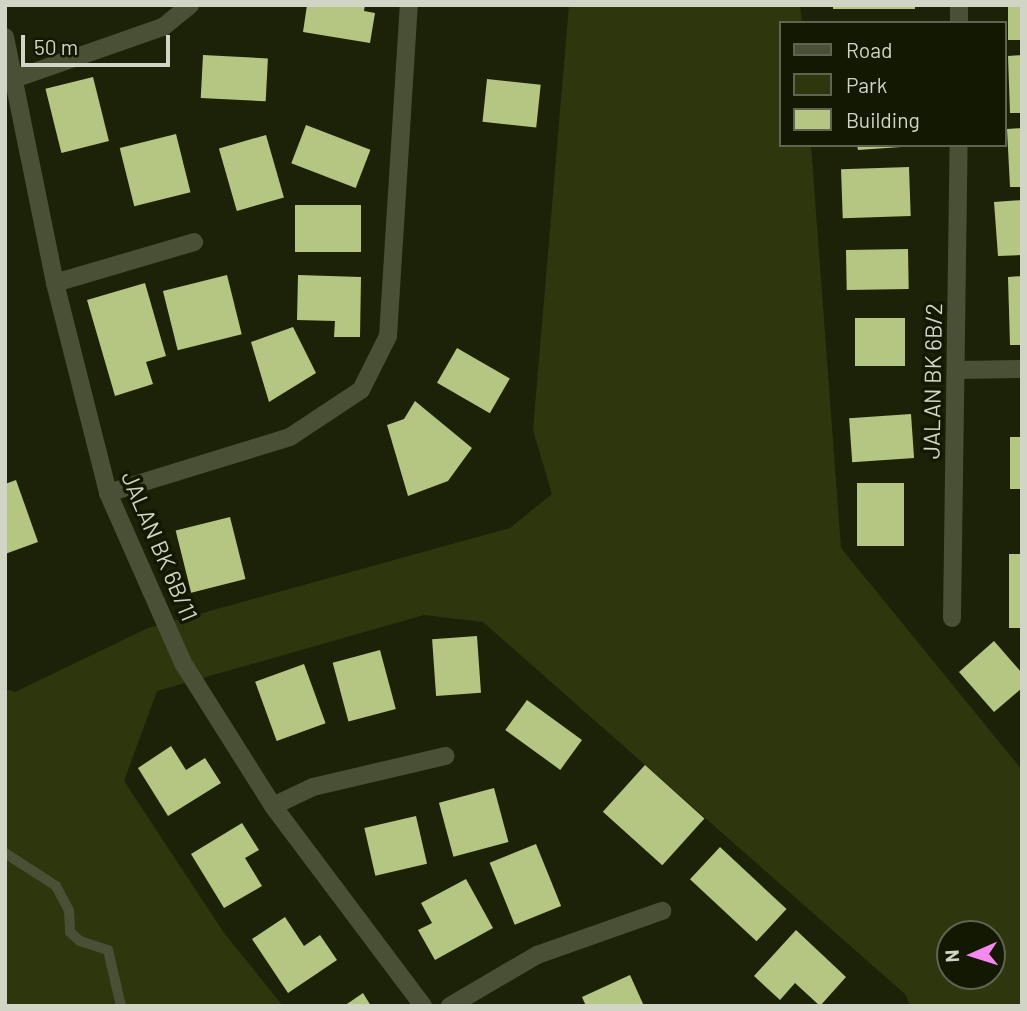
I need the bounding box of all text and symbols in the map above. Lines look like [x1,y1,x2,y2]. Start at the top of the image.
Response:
scale bar [24,21,173,65]
legend [778,21,1006,147]
text: 50 m [34,34,78,59]
text: Road [846,37,892,62]
text: Park [846,72,887,97]
text: Building [846,107,920,132]
street label: JALAN BK 6B/2 [917,303,947,459]
street label: JALAN BK 6B/11 [116,467,204,625]
north arrow [936,920,1006,990]
text: N [940,949,963,963]

